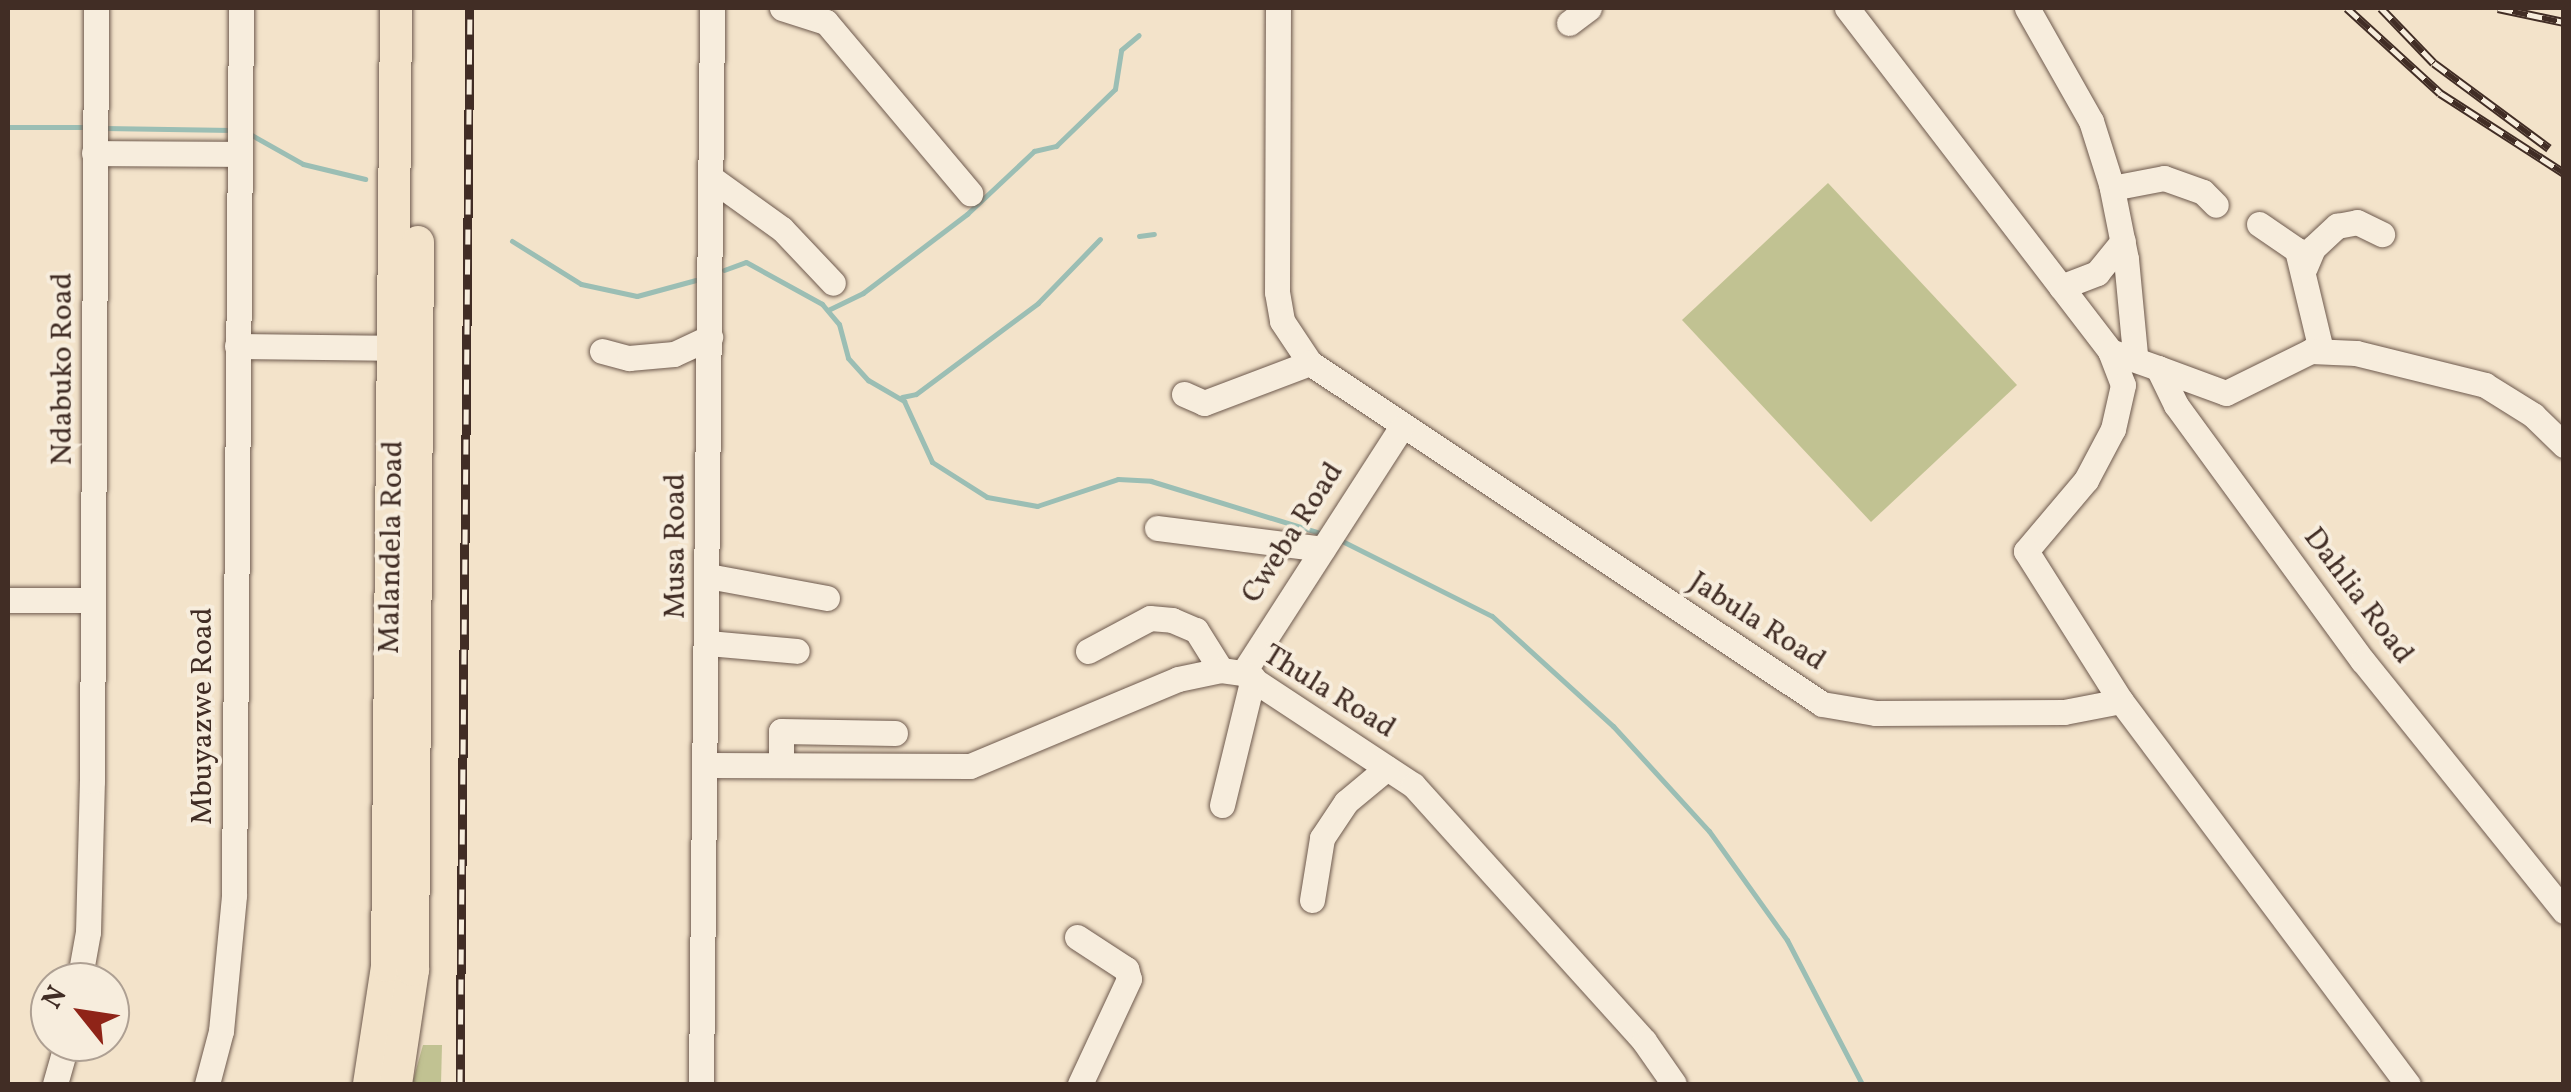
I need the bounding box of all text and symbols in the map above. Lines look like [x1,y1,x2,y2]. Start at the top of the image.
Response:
street label: Ndabuko Road [45,272,81,466]
street label: Malandela Road [372,440,412,654]
street label: Cweba Road [1234,456,1352,610]
street label: Musa Road [658,473,694,619]
street label: Dahlia Road [2295,521,2421,671]
street label: Jabula Road [1682,564,1832,680]
street label: Mbuyazwe Road [185,607,221,825]
street label: Thula Road [1256,637,1402,747]
north arrow [30,962,130,1062]
text: N [33,979,77,1016]

